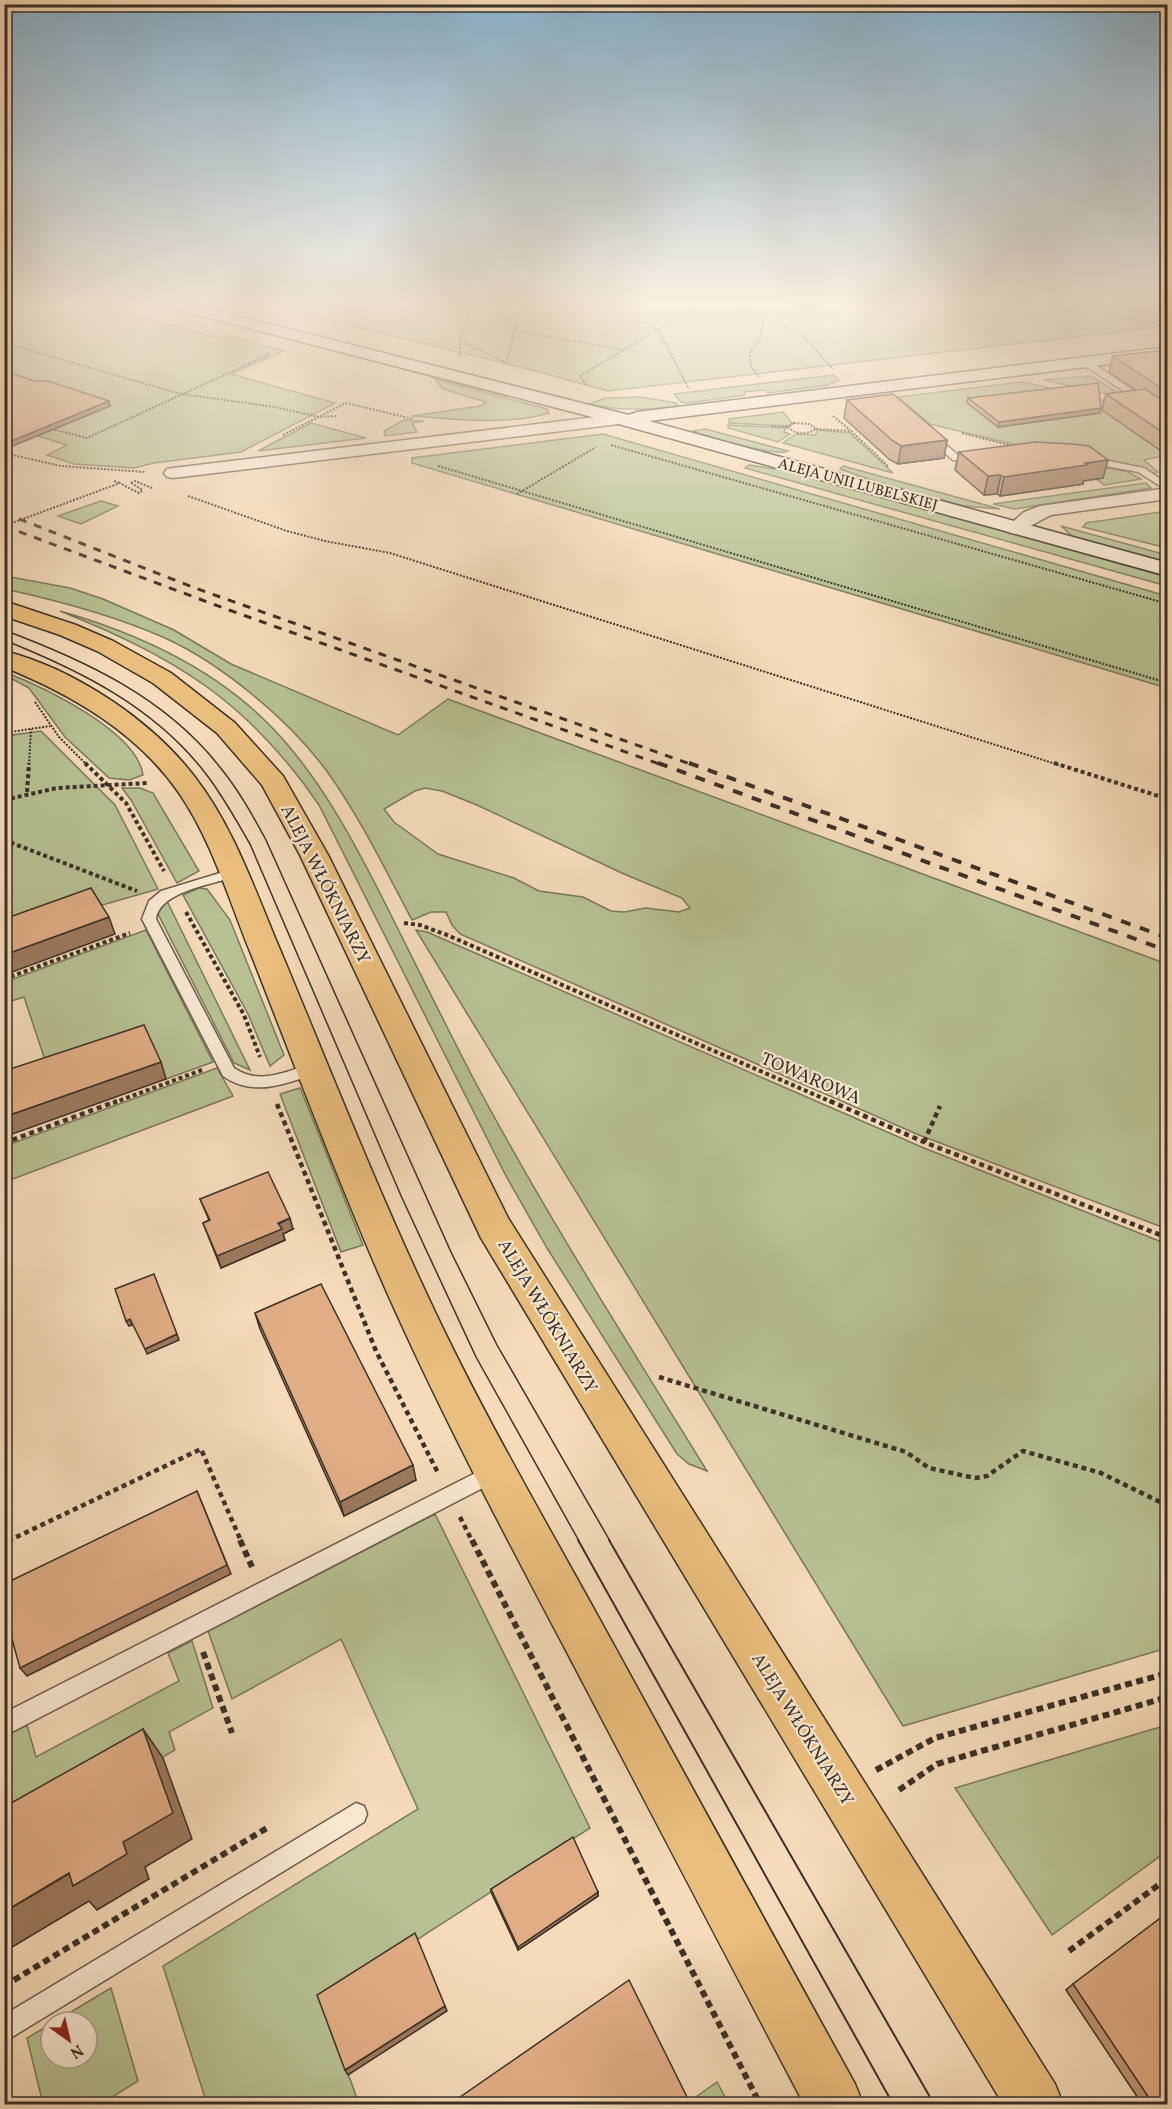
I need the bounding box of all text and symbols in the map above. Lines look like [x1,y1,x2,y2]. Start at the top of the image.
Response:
street label: ALEJA UNII LUBELSKIEJ [776,454,940,517]
street label: ALEJA WŁÓKNIARZY [274,801,376,969]
street label: TOWAROWA [757,1047,865,1112]
street label: ALEJA WŁÓKNIARZY [491,1235,603,1398]
street label: ALEJA WŁÓKNIARZY [745,1649,859,1811]
north arrow [39,2010,99,2070]
text: N [65,2038,87,2063]

